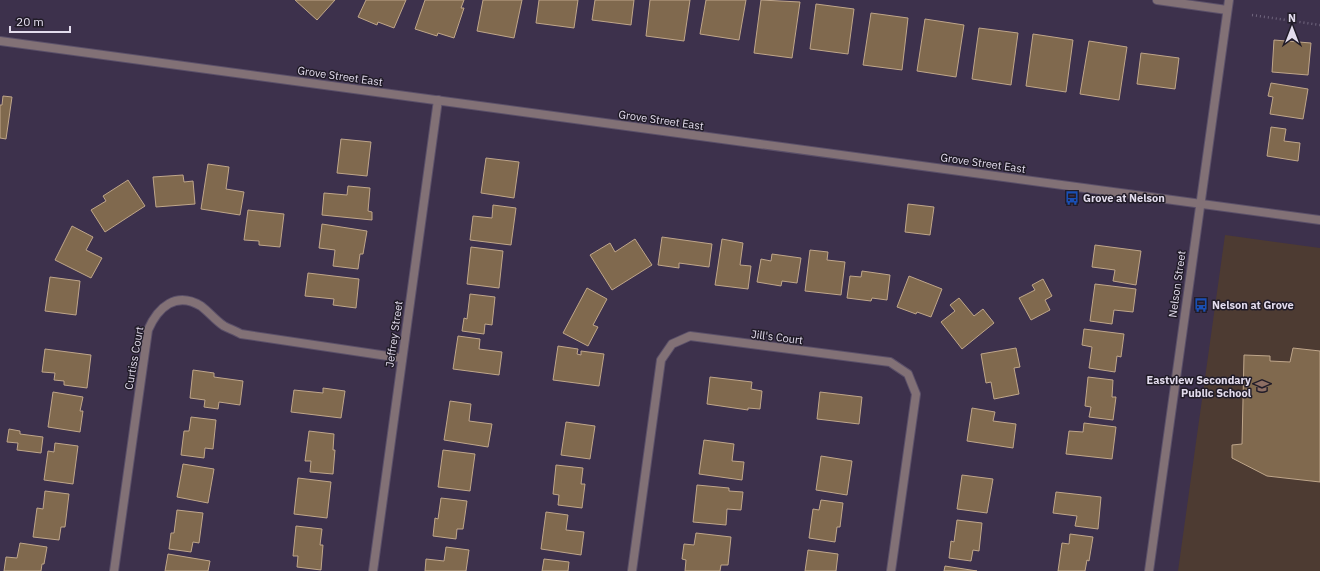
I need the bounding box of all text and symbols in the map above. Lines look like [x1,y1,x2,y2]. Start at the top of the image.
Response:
scale bar [10,8,70,34]
north arrow [1272,8,1312,48]
text: N [1288,11,1296,25]
text: 20 m [16,14,44,29]
street label: Grove Street East [297,63,384,89]
street label: Grove Street East [618,107,705,133]
street label: Grove Street East [940,150,1027,176]
bus stop icon: Grove at Nelson [1064,190,1080,206]
place label: Grove at Nelson [1083,191,1165,205]
street label: Nelson Street [1165,250,1189,318]
bus stop icon: Nelson at Grove [1193,297,1209,313]
place label: Nelson at Grove [1212,298,1294,312]
street label: Jeffrey Street [382,300,406,368]
street label: Curtiss Court [122,325,146,391]
street label: Jill's Court [750,327,804,347]
place label: Eastview Secondary Public School [1147,373,1252,400]
school or university icon: Eastview Secondary Public School [1254,378,1270,394]

